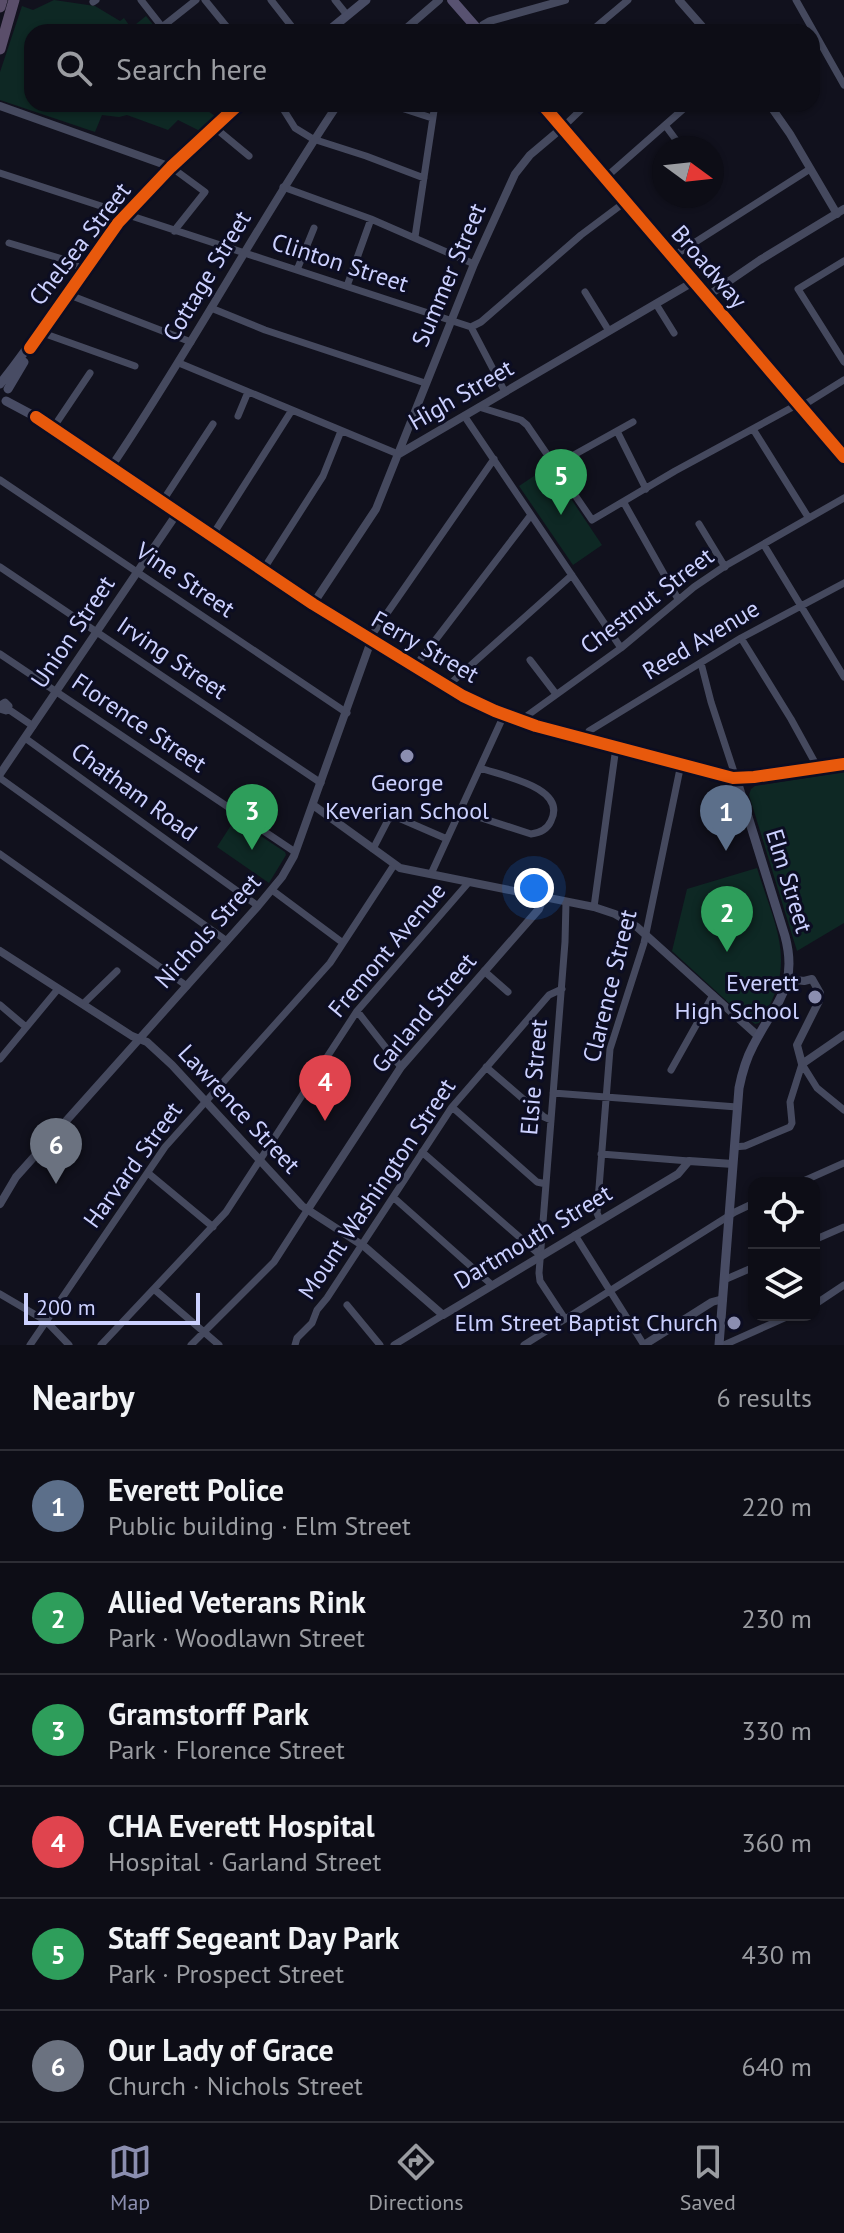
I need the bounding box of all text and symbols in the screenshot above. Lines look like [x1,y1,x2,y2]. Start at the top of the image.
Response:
search box [24,24,820,112]
icon: search [52,46,96,90]
text: Search here [116,49,267,88]
north arrow [652,136,724,208]
street label: Chelsea Street [22,176,137,312]
street label: Summer Street [404,198,493,351]
street label: Cottage Street [156,205,258,347]
street label: Broadway [665,219,754,315]
street label: Clinton Street [268,226,412,299]
street label: High Street [403,352,519,437]
pin: 5 [535,449,587,515]
street label: Vine Street [129,535,241,624]
street label: Chestnut Street [574,540,720,661]
street label: Union Street [24,570,121,694]
street label: Reed Avenue [637,593,765,687]
street label: Ferry Street [366,603,485,690]
street label: Irving Street [111,609,234,706]
street label: Florence Street [66,666,213,779]
street label: Chatham Road [65,735,204,848]
marker: George Keverian School [398,747,416,765]
place label: George Keverian School [325,767,489,826]
pin: 3 [226,784,278,850]
pin: 1 [700,785,752,851]
street label: Elm Street [759,825,820,937]
street label: Nichols Street [148,867,267,995]
your location [514,868,554,908]
street label: Fremont Avenue [321,876,452,1024]
pin: 2 [701,886,753,952]
street label: Clarence Street [576,906,643,1065]
street label: Garland Street [364,946,483,1079]
place label: Everett High School [675,967,799,1026]
marker: Everett High School [806,988,824,1006]
street label: Elsie Street [513,1018,554,1136]
street label: Lawrence Street [172,1038,307,1180]
pin: 4 [299,1055,351,1121]
street label: Mount Washington Street [291,1072,462,1305]
street label: Harvard Street [76,1096,189,1234]
pin: 6 [30,1118,82,1184]
street label: Dartmouth Street [448,1177,617,1296]
map controls [748,1177,820,1321]
button: locate [748,1177,820,1249]
button: layers [748,1249,820,1321]
scale bar [24,1289,200,1325]
text: 200 m [36,1293,96,1321]
place label: Elm Street Baptist Church [455,1307,718,1338]
marker: Elm Street Baptist Church [725,1314,743,1332]
text: Nearby [32,1375,134,1419]
text: 6 results [717,1381,812,1414]
text: Everett Police [108,1470,284,1509]
text: 1 [51,1490,65,1523]
text: 220 m [741,1490,812,1523]
text: Public building · Elm Street [108,1509,411,1542]
text: Allied Veterans Rink [108,1582,366,1621]
text: 2 [51,1602,65,1635]
text: 230 m [741,1602,812,1635]
text: Park · Woodlawn Street [108,1621,365,1654]
text: Gramstorff Park [108,1694,309,1733]
text: 3 [51,1714,65,1747]
text: 330 m [741,1714,812,1747]
text: Park · Florence Street [108,1733,345,1766]
text: CHA Everett Hospital [108,1806,375,1845]
text: 4 [51,1826,65,1859]
text: 360 m [741,1826,812,1859]
text: Hospital · Garland Street [108,1845,381,1878]
text: Staff Segeant Day Park [108,1918,399,1957]
text: 5 [51,1938,65,1971]
text: 430 m [741,1938,812,1971]
text: Park · Prospect Street [108,1957,344,1990]
text: Our Lady of Grace [108,2030,334,2069]
text: 6 [51,2050,65,2083]
text: 640 m [741,2050,812,2083]
text: Church · Nichols Street [108,2069,363,2102]
tab: Map [108,2140,152,2216]
tab: Directions [368,2140,464,2216]
tab: Saved [680,2140,736,2216]

